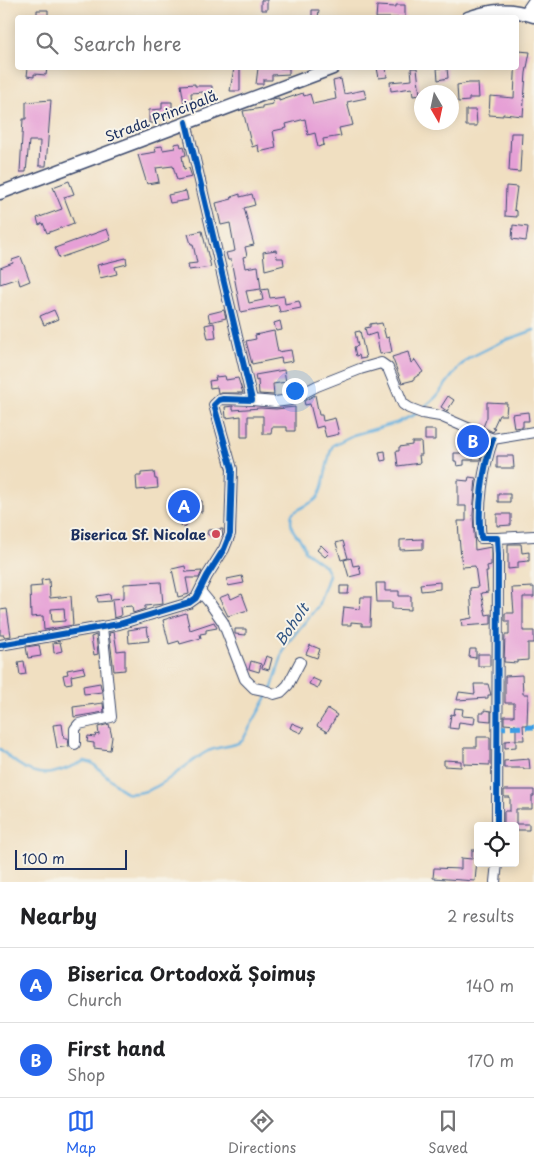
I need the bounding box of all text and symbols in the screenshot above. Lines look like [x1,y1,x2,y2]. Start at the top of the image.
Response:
search box [15,15,519,70]
icon: search [33,29,61,57]
text: Search here [73,29,182,57]
street label: Strada Principală [102,85,221,147]
north arrow [414,85,459,130]
your location [282,378,308,404]
pin: B [457,422,489,460]
pin: A [168,487,200,525]
place label: Biserica Sf. Nicolae [70,524,206,545]
marker: Biserica Sf. Nicolae [210,528,222,540]
water label: Boholt [268,597,315,650]
map controls [474,822,519,867]
button: locate [474,822,519,867]
scale bar [15,847,128,870]
text: 100 m [22,848,65,869]
text: Nearby [20,899,97,931]
text: 2 results [447,903,514,927]
text: Biserica Ortodoxă Șoimuș [67,959,316,987]
text: A [30,973,42,997]
text: 140 m [466,973,514,997]
text: Church [67,987,122,1011]
text: First hand [67,1034,165,1062]
text: B [31,1048,41,1072]
text: 170 m [468,1048,514,1072]
text: Shop [67,1062,105,1086]
tab: Map [66,1107,96,1158]
tab: Directions [228,1107,296,1158]
tab: Saved [428,1107,468,1158]

